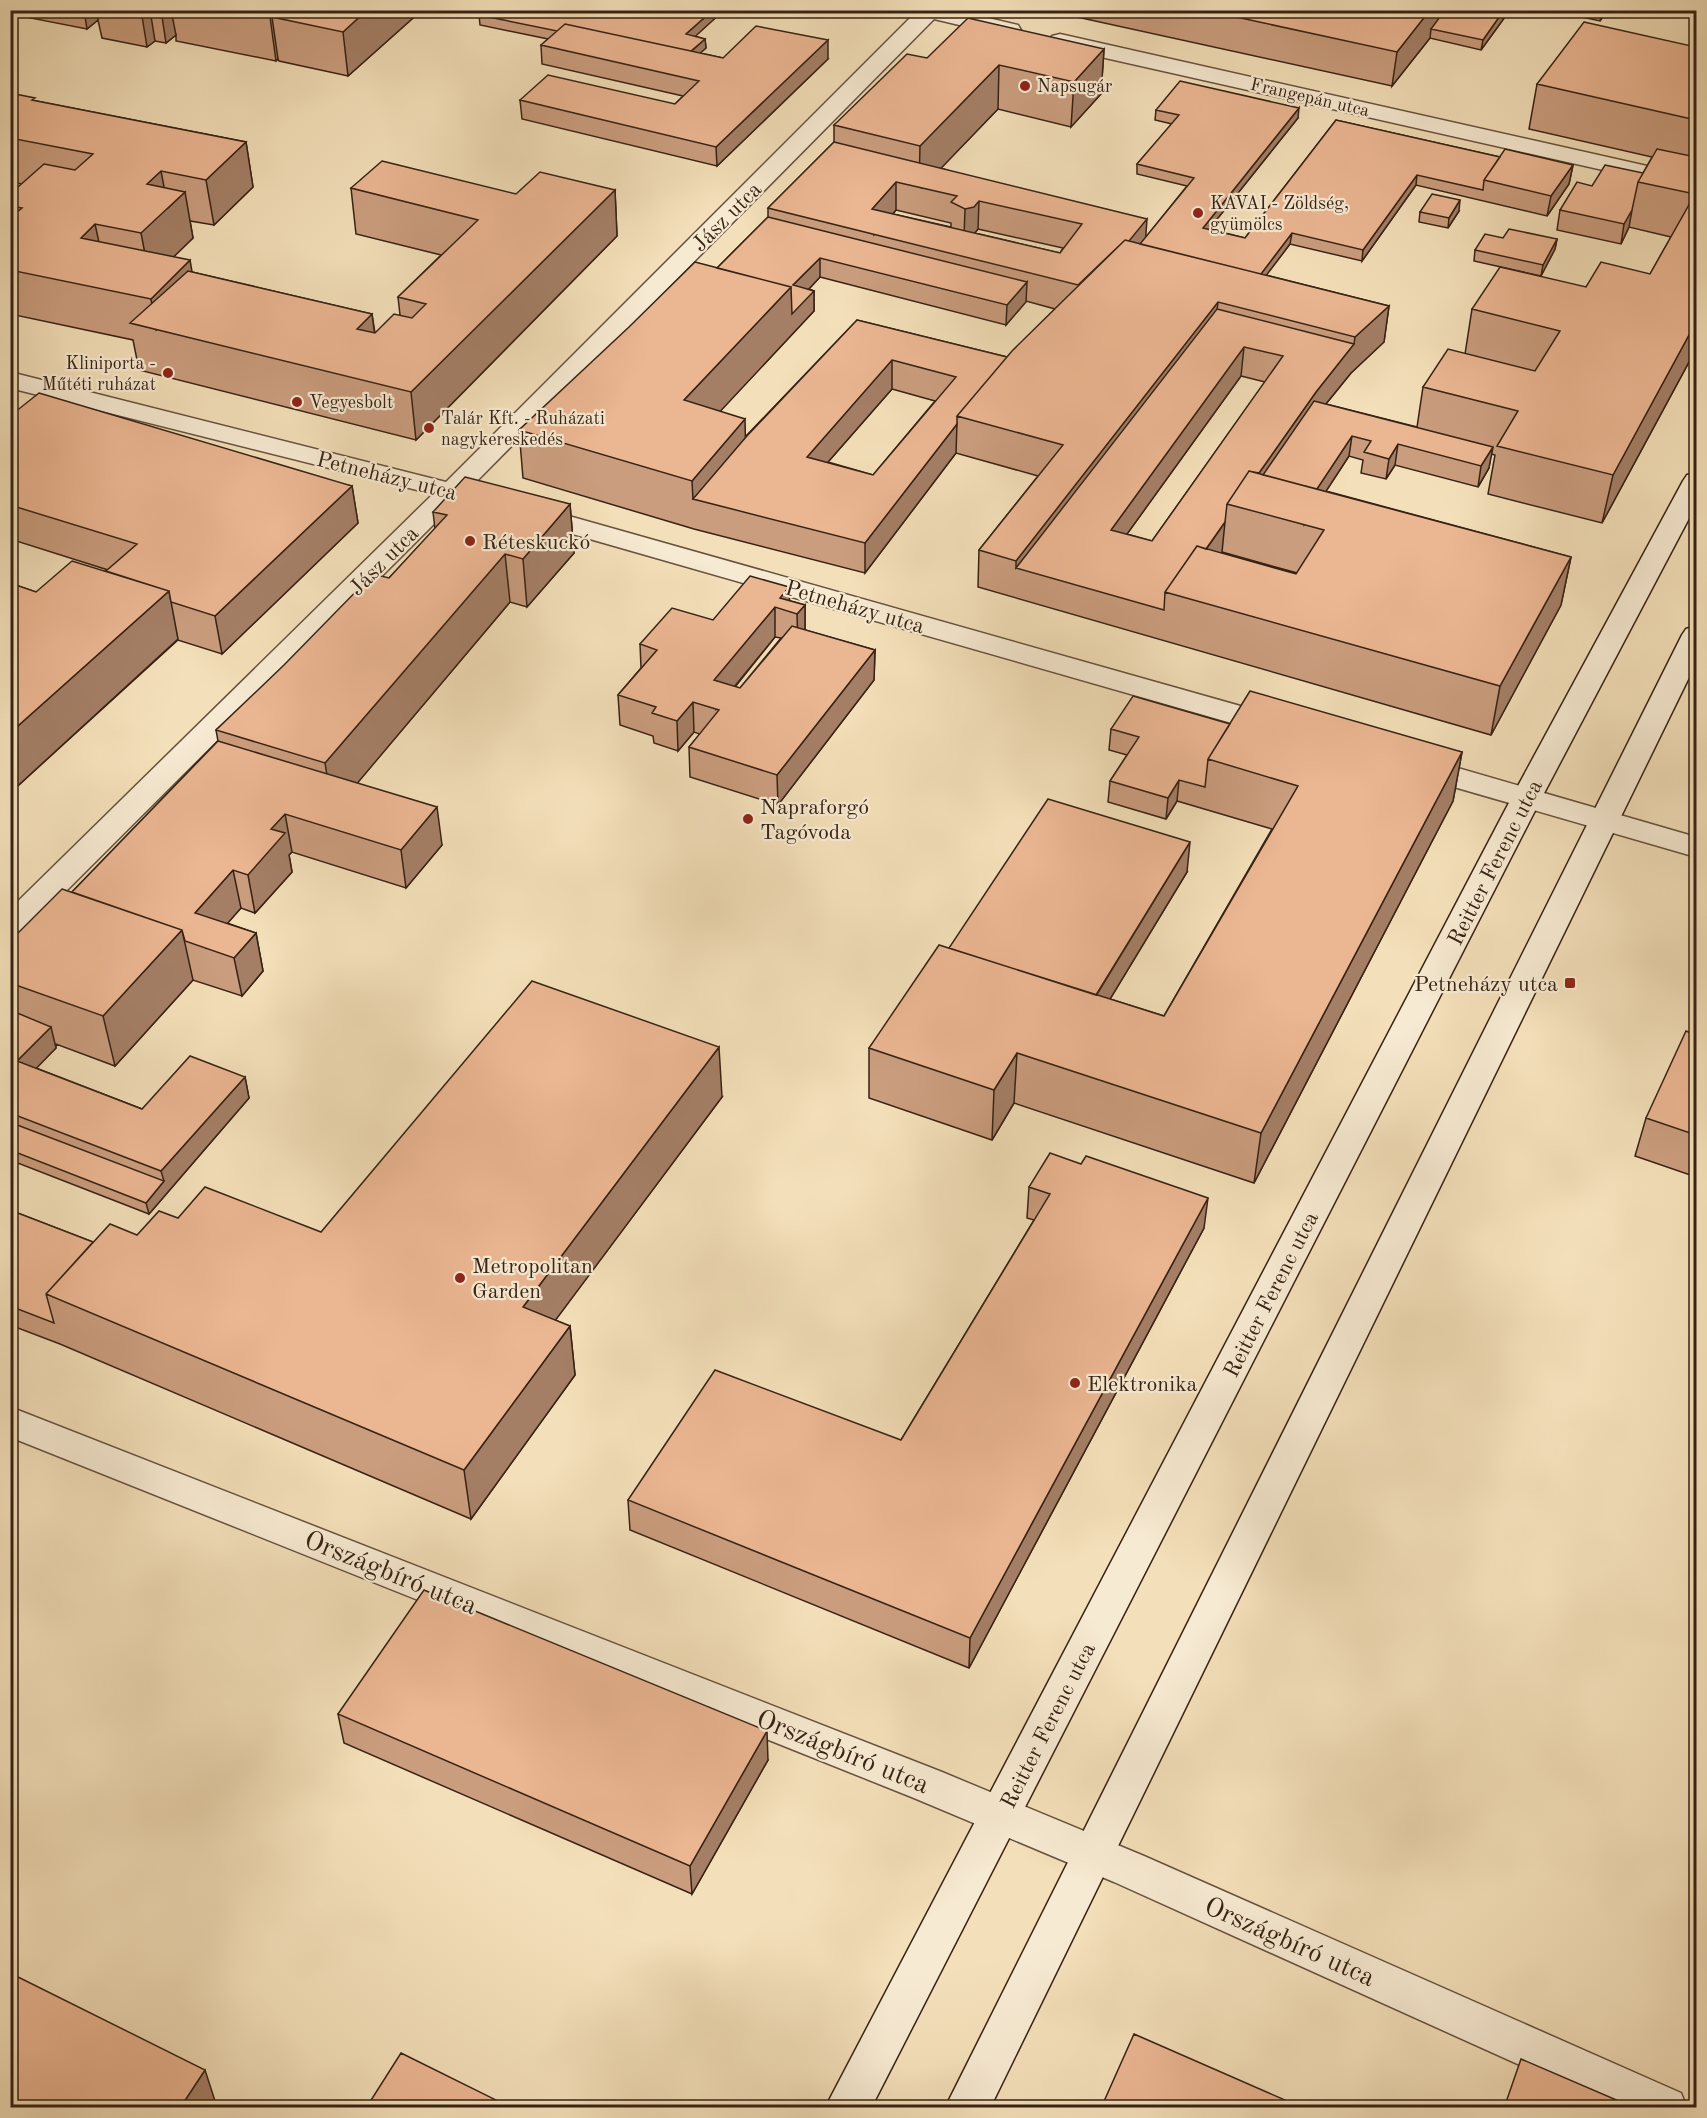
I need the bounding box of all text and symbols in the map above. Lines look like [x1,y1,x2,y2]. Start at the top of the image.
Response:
street label: Frangepán utca [1248,76,1371,120]
place label: Napsugár [1037,78,1113,96]
marker: Napsugár [1018,79,1032,93]
street label: Jász utca [689,178,766,256]
place label: KAVAI - Zöldség, gyümölcs [1210,195,1349,234]
marker: KAVAI - Zöldség, gyümölcs [1191,206,1205,220]
place label: Kliniporta - Műtéti ruházat [42,355,156,394]
marker: Kliniporta - Műtéti ruházat [161,366,175,380]
place label: Vegyesbolt [309,394,393,412]
marker: Vegyesbolt [290,395,304,409]
place label: Talár Kft. - Ruházati nagykereskedés [441,410,605,449]
marker: Talár Kft. - Ruházati nagykereskedés [422,421,436,435]
street label: Petneházy utca [314,449,459,505]
street label: Jász utca [346,522,423,600]
place label: Réteskuckó [482,532,590,554]
marker: Réteskuckó [463,534,477,548]
street label: Petneházy utca [782,578,927,638]
street label: Reitter Ferenc utca [1445,776,1547,949]
place label: Napraforgó Tagóvoda [760,797,869,844]
marker: Napraforgó Tagóvoda [741,812,755,826]
place label: Petneházy utca [1414,974,1558,996]
marker: Petneházy utca [1563,976,1577,990]
street label: Reitter Ferenc utca [1221,1208,1323,1381]
place label: Metropolitan Garden [472,1256,593,1303]
marker: Metropolitan Garden [453,1271,467,1285]
place label: Elektronika [1087,1374,1198,1396]
marker: Elektronika [1068,1376,1082,1390]
street label: Országbíró utca [300,1526,481,1620]
street label: Reitter Ferenc utca [998,1639,1100,1812]
street label: Országbíró utca [752,1705,933,1799]
street label: Országbíró utca [1200,1893,1379,1992]

